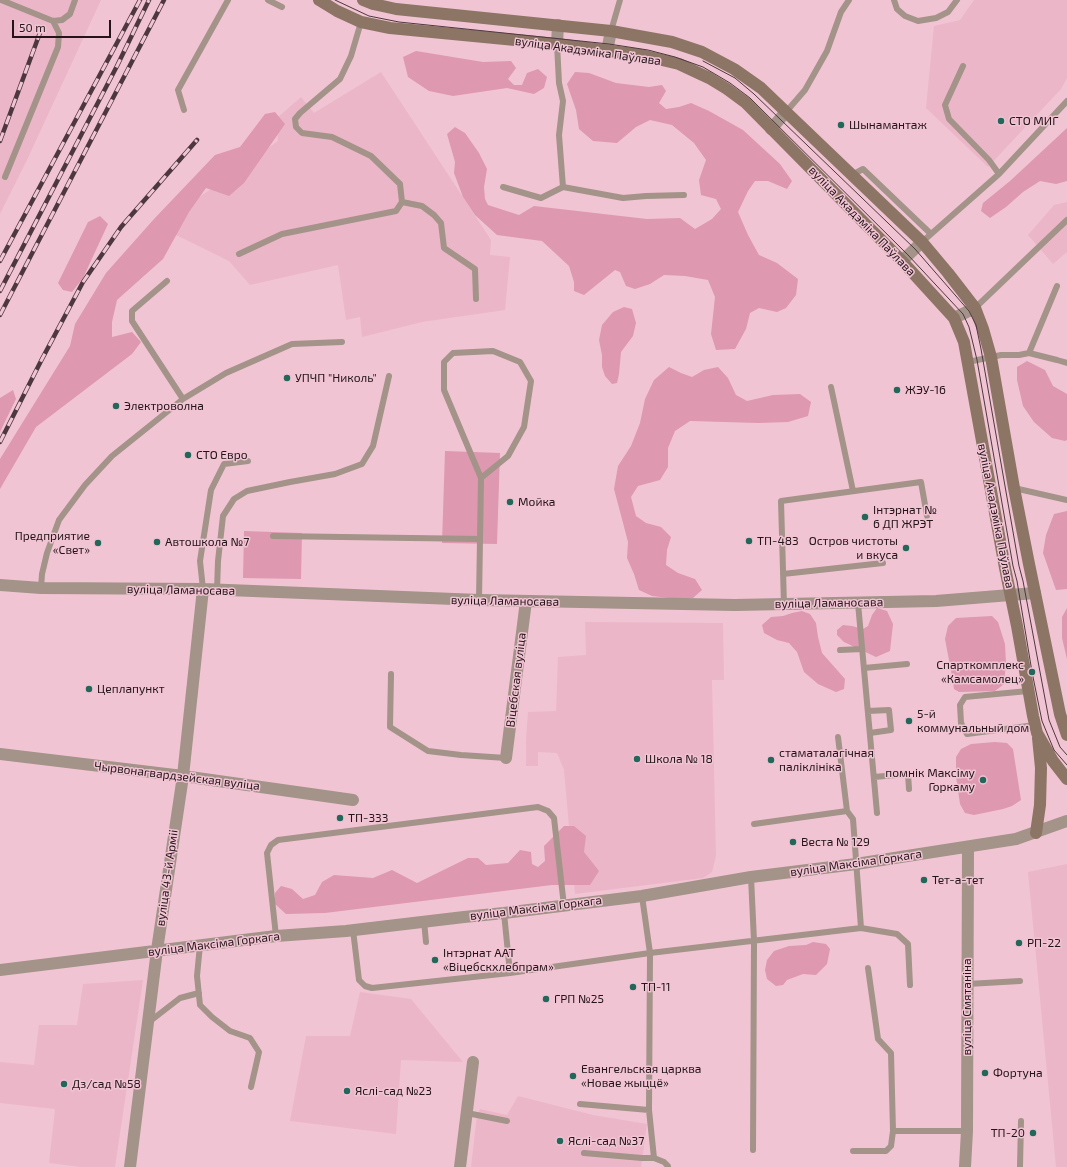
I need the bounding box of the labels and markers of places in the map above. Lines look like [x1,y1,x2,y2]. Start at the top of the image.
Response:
place label: СТО МИГ [1009,114,1058,128]
marker: СТО МИГ [996,116,1006,126]
place label: Шынамантаж [849,118,927,132]
marker: Шынамантаж [836,120,846,130]
place label: УПЧП "Николь" [295,371,377,385]
marker: УПЧП "Николь" [282,373,292,383]
place label: ЖЭУ-16 [905,383,946,397]
marker: ЖЭУ-16 [892,385,902,395]
place label: Электроволна [124,399,204,413]
marker: Электроволна [111,401,121,411]
place label: СТО Евро [196,448,248,462]
marker: СТО Евро [183,450,193,460]
place label: Мойка [518,495,555,509]
marker: Мойка [505,497,515,507]
place label: Інтэрнат № 6 ДП ЖРЭТ [873,503,937,531]
marker: Інтэрнат № 6 ДП ЖРЭТ [860,512,870,522]
place label: Предприятие «Свет» [15,529,90,557]
place label: ТП-483 [757,534,799,548]
place label: Остров чистоты и вкуса [809,534,898,562]
place label: Автошкола №7 [165,535,250,549]
marker: ТП-483 [744,536,754,546]
marker: Автошкола №7 [152,537,162,547]
marker: Предприятие «Свет» [93,538,103,548]
marker: Остров чистоты и вкуса [901,543,911,553]
place label: Спарткомплекс «Камсамолец» [936,658,1024,686]
marker: Спарткомплекс «Камсамолец» [1027,667,1037,677]
place label: Цеплапункт [97,682,165,696]
marker: Цеплапункт [84,684,94,694]
place label: 5-й коммунальный дом [917,707,1029,735]
marker: 5-й коммунальный дом [904,716,914,726]
place label: стаматалагічная паліклініка [779,746,874,774]
place label: Школа № 18 [645,752,713,766]
marker: Школа № 18 [632,754,642,764]
marker: стаматалагічная паліклініка [766,755,776,765]
place label: помнік Максіму Горкаму [885,766,975,794]
marker: помнік Максіму Горкаму [978,775,988,785]
place label: ТП-333 [348,811,388,825]
marker: ТП-333 [335,813,345,823]
place label: Веста № 129 [801,835,870,849]
marker: Веста № 129 [788,837,798,847]
place label: Тет-а-тет [932,873,984,887]
marker: Тет-а-тет [919,875,929,885]
place label: РП-22 [1027,936,1061,950]
marker: РП-22 [1014,938,1024,948]
place label: Інтэрнат ААТ «Віцебскхлебпрам» [443,946,554,974]
marker: Інтэрнат ААТ «Віцебскхлебпрам» [430,955,440,965]
place label: ТП-11 [641,980,671,994]
marker: ТП-11 [628,982,638,992]
place label: ГРП №25 [554,992,604,1006]
marker: ГРП №25 [541,994,551,1004]
place label: Евангельская царква «Новае жыццё» [581,1062,701,1090]
place label: Фортуна [993,1066,1043,1080]
marker: Фортуна [980,1068,990,1078]
marker: Евангельская царква «Новае жыццё» [568,1071,578,1081]
place label: Дз/сад №58 [72,1077,141,1091]
marker: Дз/сад №58 [59,1079,69,1089]
place label: Яслі-сад №23 [355,1084,432,1098]
marker: Яслі-сад №23 [342,1086,352,1096]
place label: ТП-20 [991,1126,1025,1140]
marker: ТП-20 [1028,1128,1038,1138]
place label: Яслі-сад №37 [568,1134,644,1148]
marker: Яслі-сад №37 [555,1136,565,1146]

